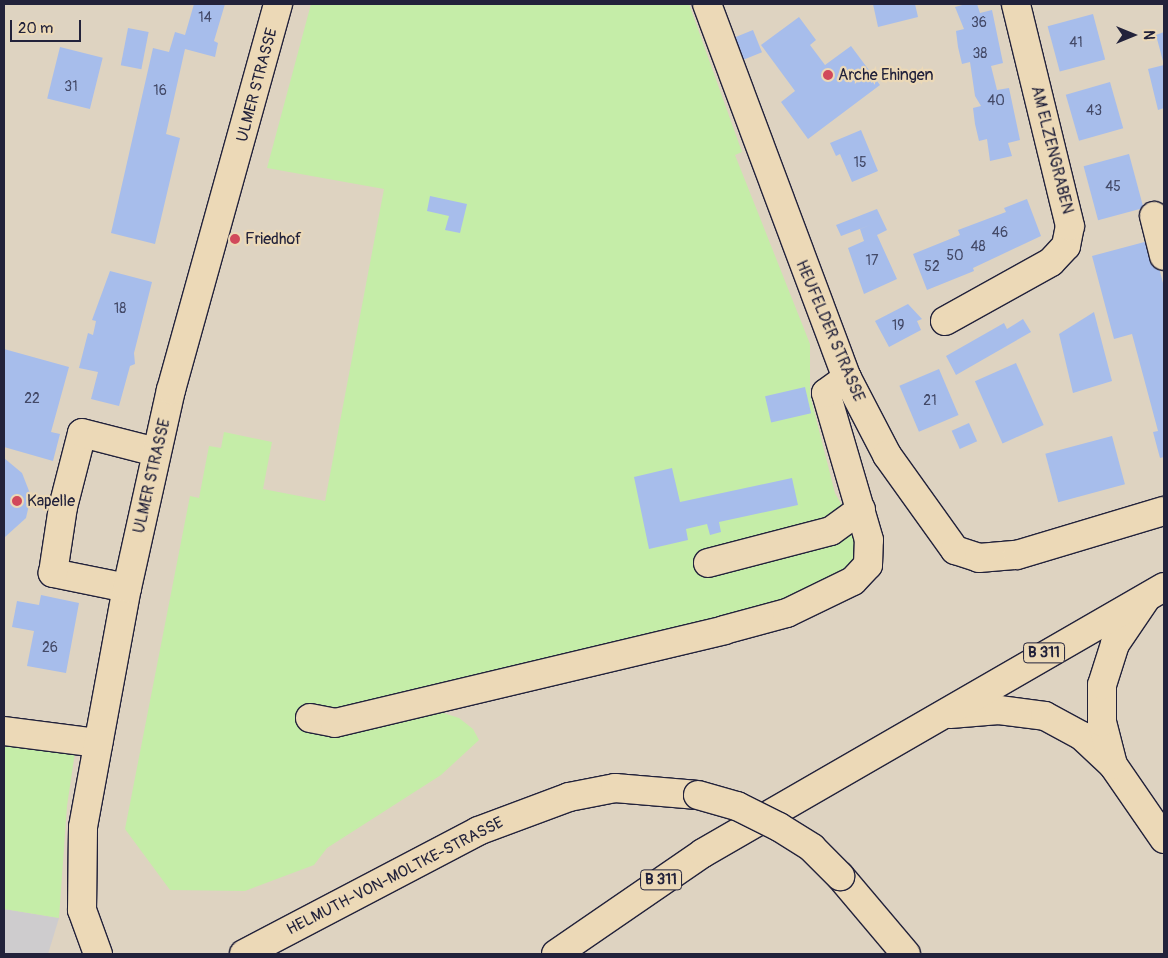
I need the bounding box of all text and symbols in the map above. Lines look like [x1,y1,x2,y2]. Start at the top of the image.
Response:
scale bar [12,10,84,42]
house number: 14 [198,10,212,26]
north arrow [1108,10,1158,60]
house number: 36 [971,15,987,31]
text: 20 m [18,19,53,38]
street label: ULMER STRASSE [233,26,281,144]
text: N [1140,30,1157,40]
house number: 41 [1069,35,1083,51]
house number: 38 [973,46,987,62]
place label: Arche Ehingen [838,65,933,85]
marker: Arche Ehingen [822,69,834,81]
house number: 31 [64,79,78,95]
house number: 16 [153,83,167,99]
street label: AM ELZENGRABEN [1027,84,1077,216]
house number: 40 [987,93,1005,109]
house number: 43 [1086,103,1102,119]
house number: 15 [853,155,867,171]
house number: 45 [1105,179,1121,195]
house number: 46 [992,225,1008,241]
place label: Friedhof [245,229,302,249]
marker: Friedhof [229,233,241,245]
house number: 48 [970,239,986,255]
house number: 50 [946,248,964,264]
house number: 17 [866,253,878,269]
street label: HEUFELDER STRASSE [791,257,869,405]
house number: 52 [924,259,940,275]
house number: 18 [114,301,126,317]
house number: 19 [892,318,904,334]
house number: 22 [24,391,40,407]
house number: 21 [923,393,937,409]
street label: ULMER STRASSE [129,417,175,535]
place label: Kapelle [27,491,75,511]
marker: Kapelle [11,495,23,507]
house number: 26 [42,640,58,656]
road number: B 311 [1023,640,1065,666]
street label: HELMUTH-VON-MOLTKE-STRASSE [283,813,507,939]
road number: B 311 [640,868,682,892]

